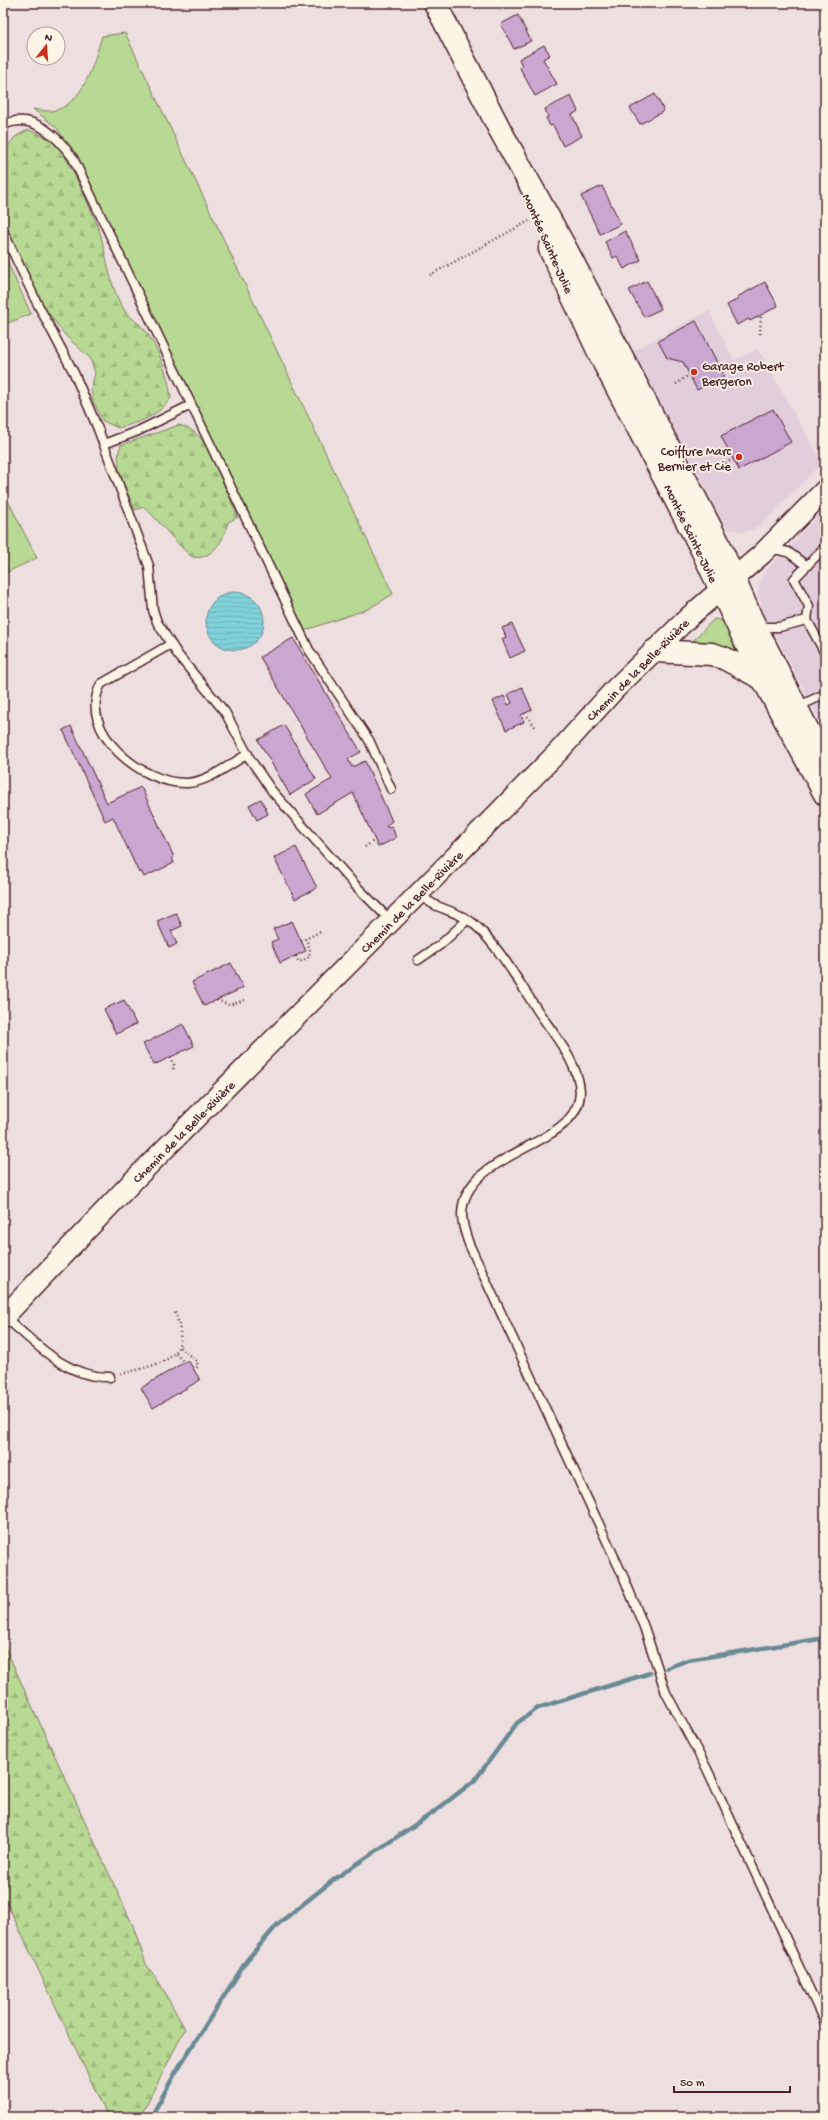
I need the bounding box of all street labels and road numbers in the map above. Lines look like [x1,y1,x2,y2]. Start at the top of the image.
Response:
street label: Montée Sainte-Julie [518,192,576,296]
street label: Montée Sainte-Julie [659,483,720,586]
street label: Chemin de la Belle-Rivière [584,616,693,725]
street label: Chemin de la Belle-Rivière [358,848,467,957]
street label: Chemin de la Belle-Rivière [130,1078,239,1187]

